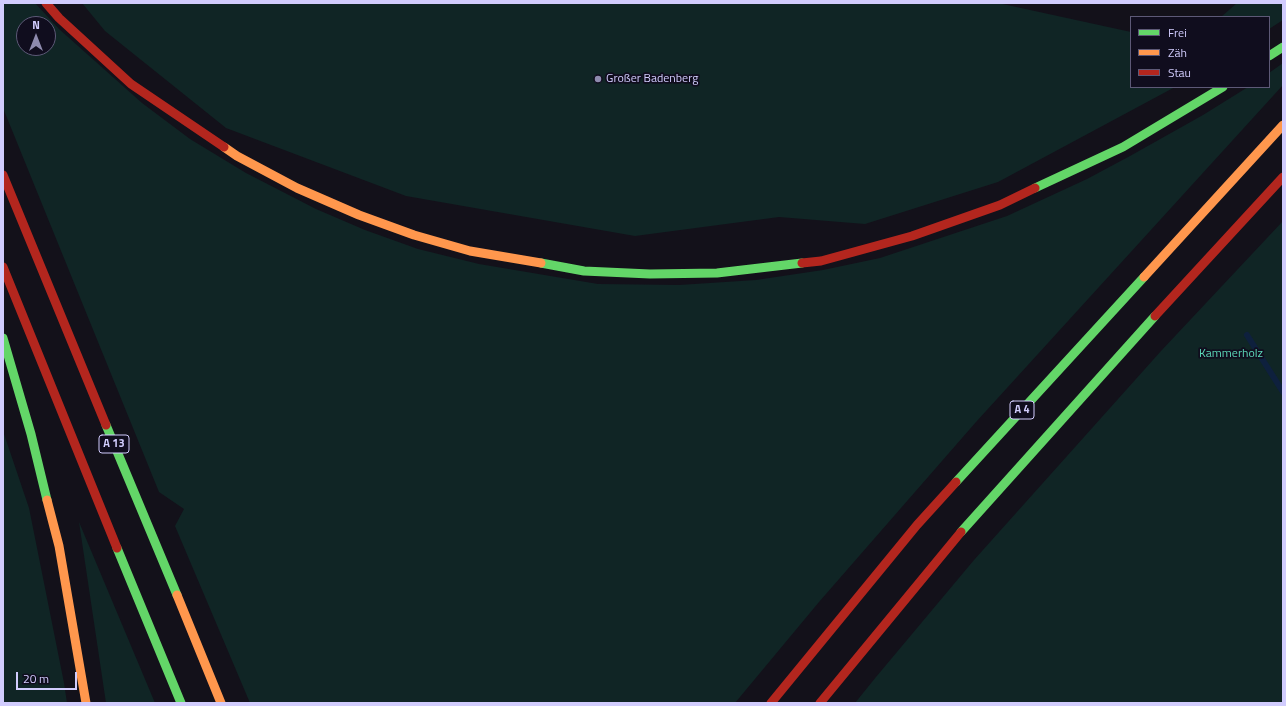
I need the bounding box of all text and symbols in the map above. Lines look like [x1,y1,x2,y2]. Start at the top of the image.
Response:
north arrow [16,16,56,56]
legend [1130,16,1270,88]
text: N [32,17,40,33]
text: Frei [1168,23,1187,42]
text: Zäh [1168,43,1187,62]
text: Stau [1168,63,1191,82]
place label: Großer Badenberg [606,72,698,86]
marker: Großer Badenberg [593,74,603,84]
park label: Kammerholz [1199,347,1263,361]
road number: A 4 [1010,401,1034,419]
road number: A 13 [99,435,129,453]
scale bar [18,664,79,690]
text: 20 m [23,669,49,688]

